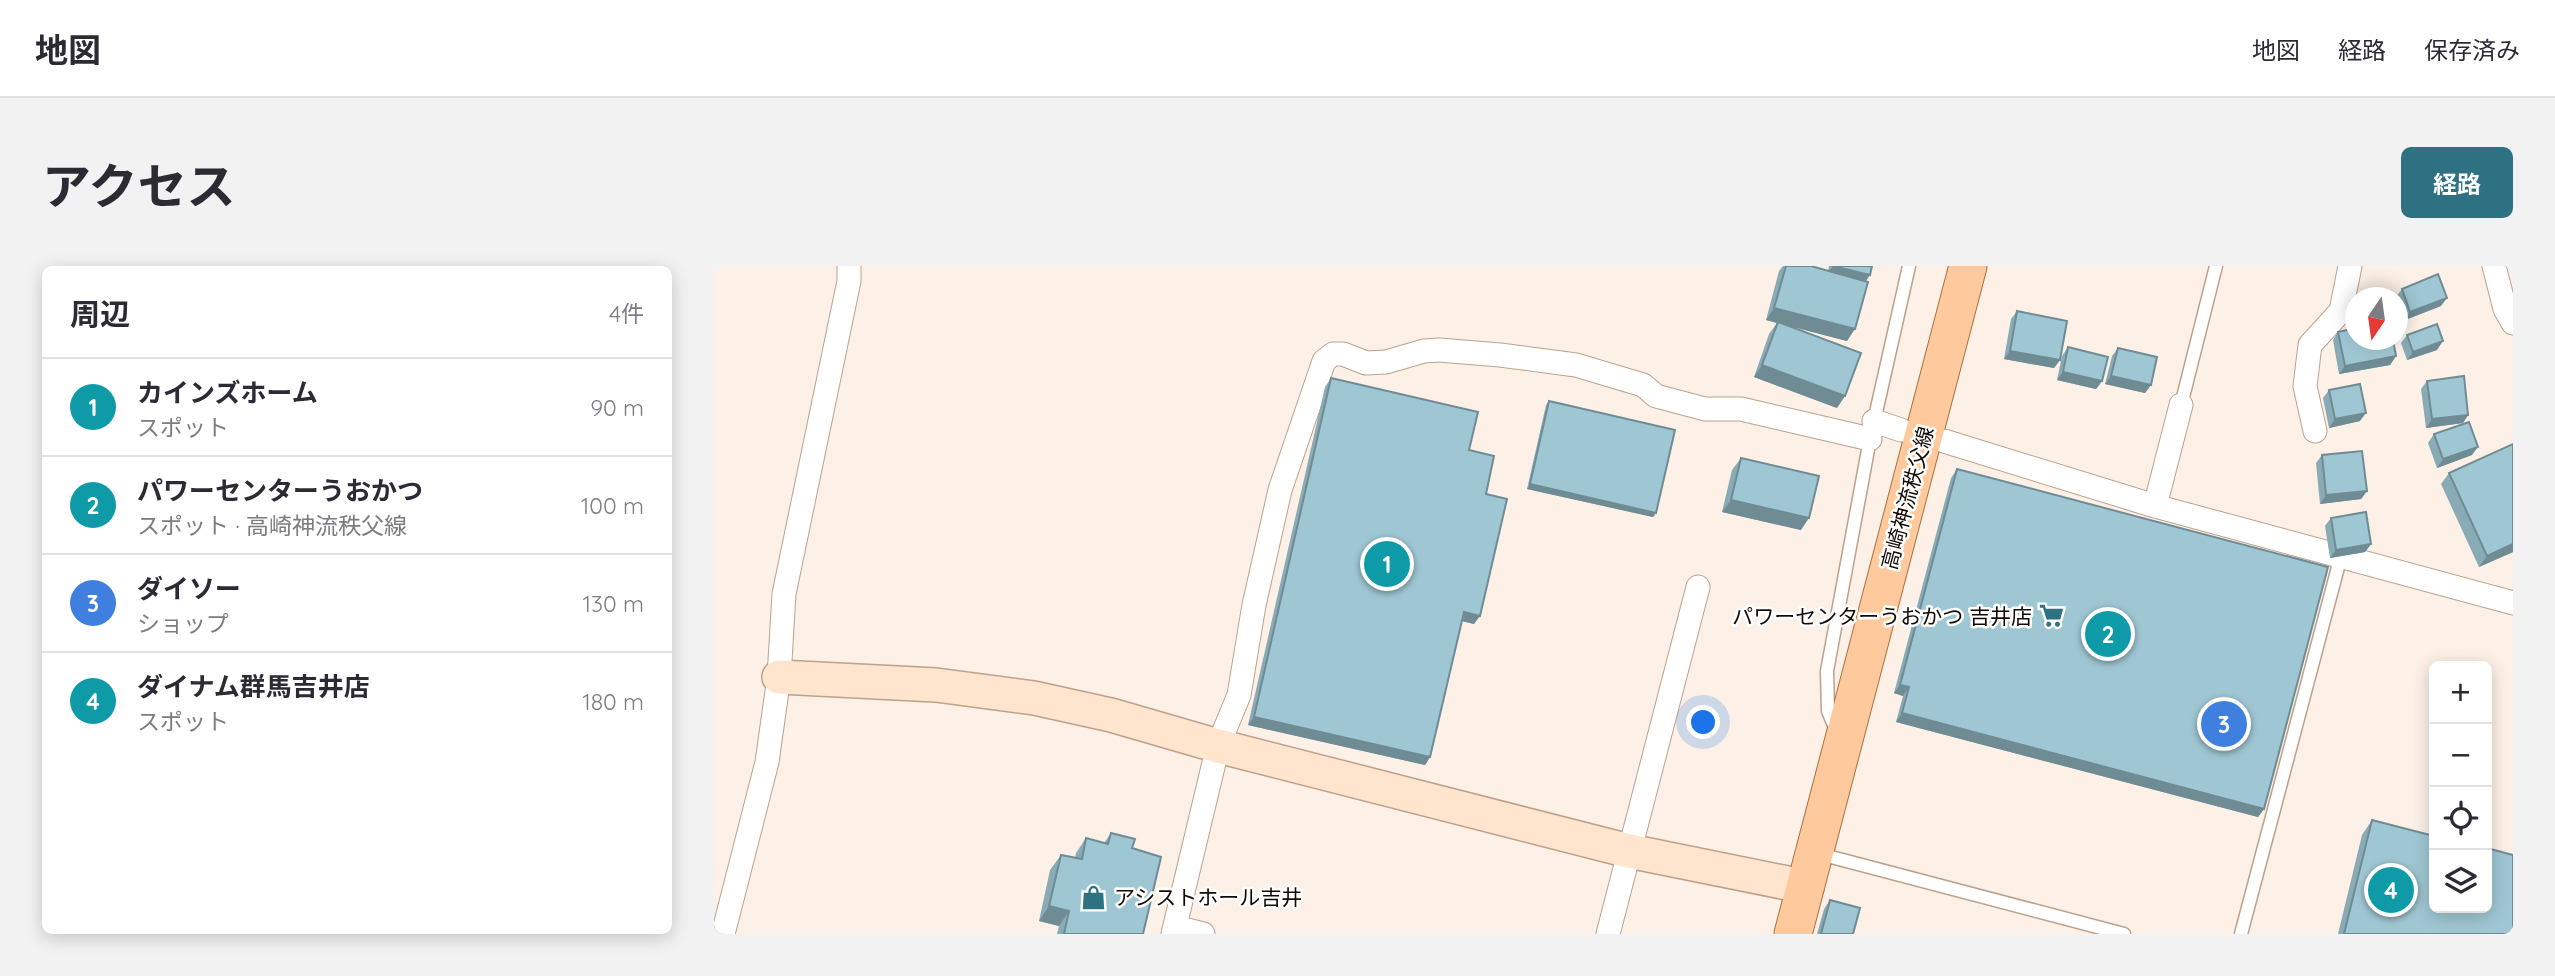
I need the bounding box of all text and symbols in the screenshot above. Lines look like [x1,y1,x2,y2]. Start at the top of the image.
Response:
text: 地図 [35,29,101,70]
text: 地図 [2252,35,2300,65]
text: 経路 [2338,35,2386,65]
text: 保存済み [2424,35,2520,65]
button: 経路 [2401,147,2513,218]
text: アクセス [42,155,236,216]
north arrow [2345,287,2408,350]
text: 周辺 [70,295,130,333]
text: 4件 [609,299,644,328]
text: カインズホーム [137,376,318,409]
text: 1 [89,393,97,422]
text: 90 m [590,393,644,422]
text: スポット [137,413,229,442]
street label: 高崎神流秩父線 [1875,424,1939,572]
text: パワーセンターうおかつ [137,474,423,507]
text: 2 [86,491,100,520]
text: 100 m [581,491,644,520]
text: スポット · 高崎神流秩父線 [137,511,407,540]
pin: 1 [1364,538,1410,590]
text: ダイソー [137,572,241,605]
text: 3 [87,589,99,618]
text: 130 m [582,589,644,618]
supermarket icon: パワーセンターうおかつ 吉井店 [2038,602,2066,630]
place label: パワーセンターうおかつ 吉井店 [1732,603,2032,629]
pin: 2 [2085,608,2131,660]
text: ショップ [137,609,229,638]
map controls [2429,661,2492,913]
button: + [2429,661,2492,724]
text: ダイナム群馬吉井店 [137,670,370,703]
text: 4 [86,687,100,716]
text: 180 m [582,687,644,716]
pin: 3 [2201,698,2247,750]
your location [1686,705,1720,739]
text: スポット [137,707,229,736]
button: − [2429,724,2492,787]
button: locate [2429,787,2492,850]
button: layers [2429,850,2492,913]
pin: 4 [2368,864,2414,916]
shop icon: アシストホール吉井 [1080,883,1108,911]
place label: アシストホール吉井 [1114,884,1302,910]

